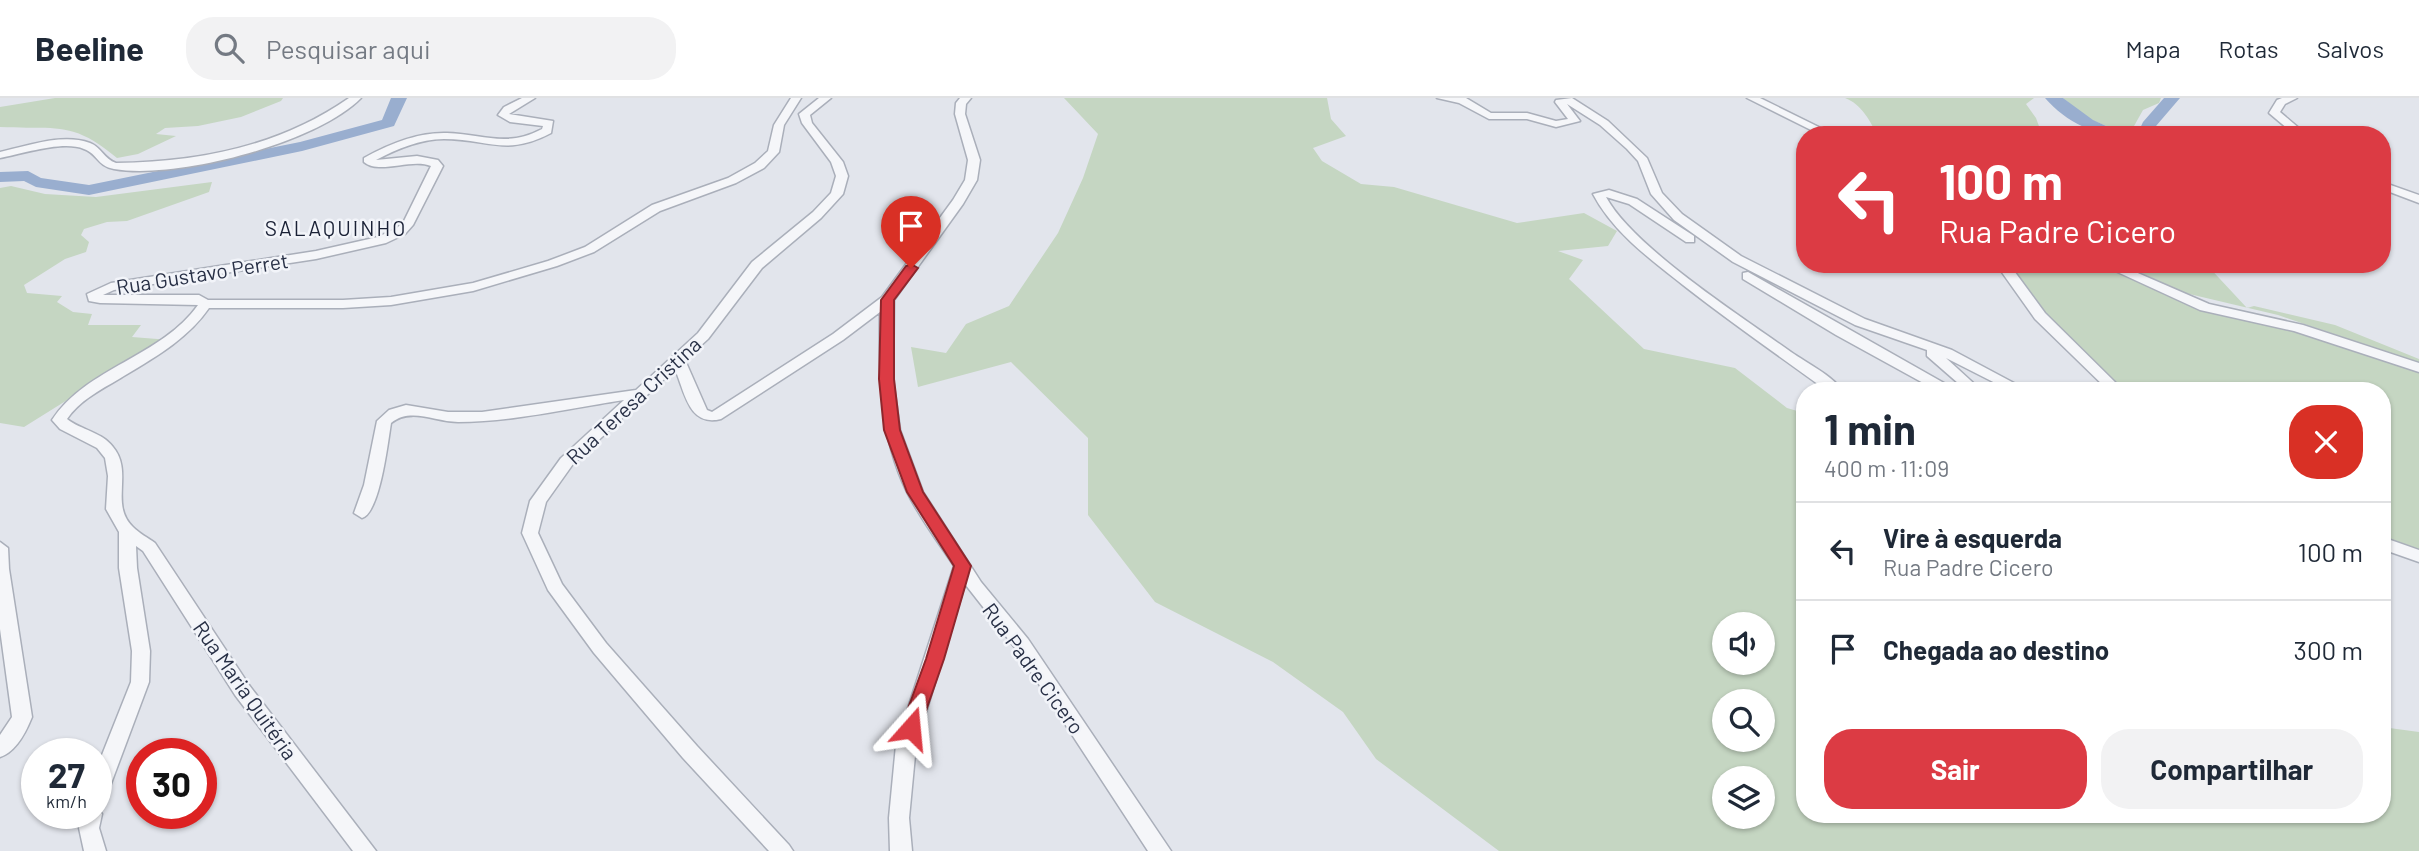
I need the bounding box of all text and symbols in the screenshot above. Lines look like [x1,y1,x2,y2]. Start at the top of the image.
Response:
search box [186,17,676,80]
text: Beeline [35,28,144,68]
icon: search [210,29,248,67]
text: Pesquisar aqui [266,33,431,64]
text: Mapa [2126,34,2181,63]
text: Rotas [2219,34,2279,63]
text: Salvos [2317,34,2384,63]
text: 100 m [1939,151,2063,210]
icon: left [1824,154,1915,245]
pin [881,196,941,268]
icon: arrive [892,207,930,245]
text: Rua Padre Cicero [1939,211,2176,249]
district label: SALAQUINHO [265,215,407,240]
street label: Rua Gustavo Perret [114,247,290,299]
street label: Rua Teresa Cristina [560,331,706,469]
text: 1 min [1824,403,1916,453]
button: close [2289,405,2363,479]
text: 400 m · 11:09 [1824,454,1949,482]
text: Vire à esquerda [1883,522,2062,553]
icon: left [1824,532,1862,570]
text: 100 m [2298,536,2363,567]
text: Rua Padre Cicero [1883,553,2054,581]
street label: Rua Padre Cicero [978,598,1090,738]
map controls [1712,612,1775,829]
button: sound [1712,612,1775,675]
street label: Rua Maria Quitéria [189,616,303,764]
icon: arrive [1824,630,1862,668]
text: Chegada ao destino [1883,634,2109,665]
text: 300 m [2294,634,2363,665]
button: search [1712,689,1775,752]
position arrow [874,691,948,765]
button: Sair [1824,729,2087,809]
button: Compartilhar [2101,729,2363,809]
speed limit sign: 30 [126,738,217,829]
text: 27 [48,753,85,795]
button: layers [1712,766,1775,829]
text: km/h [46,790,87,812]

